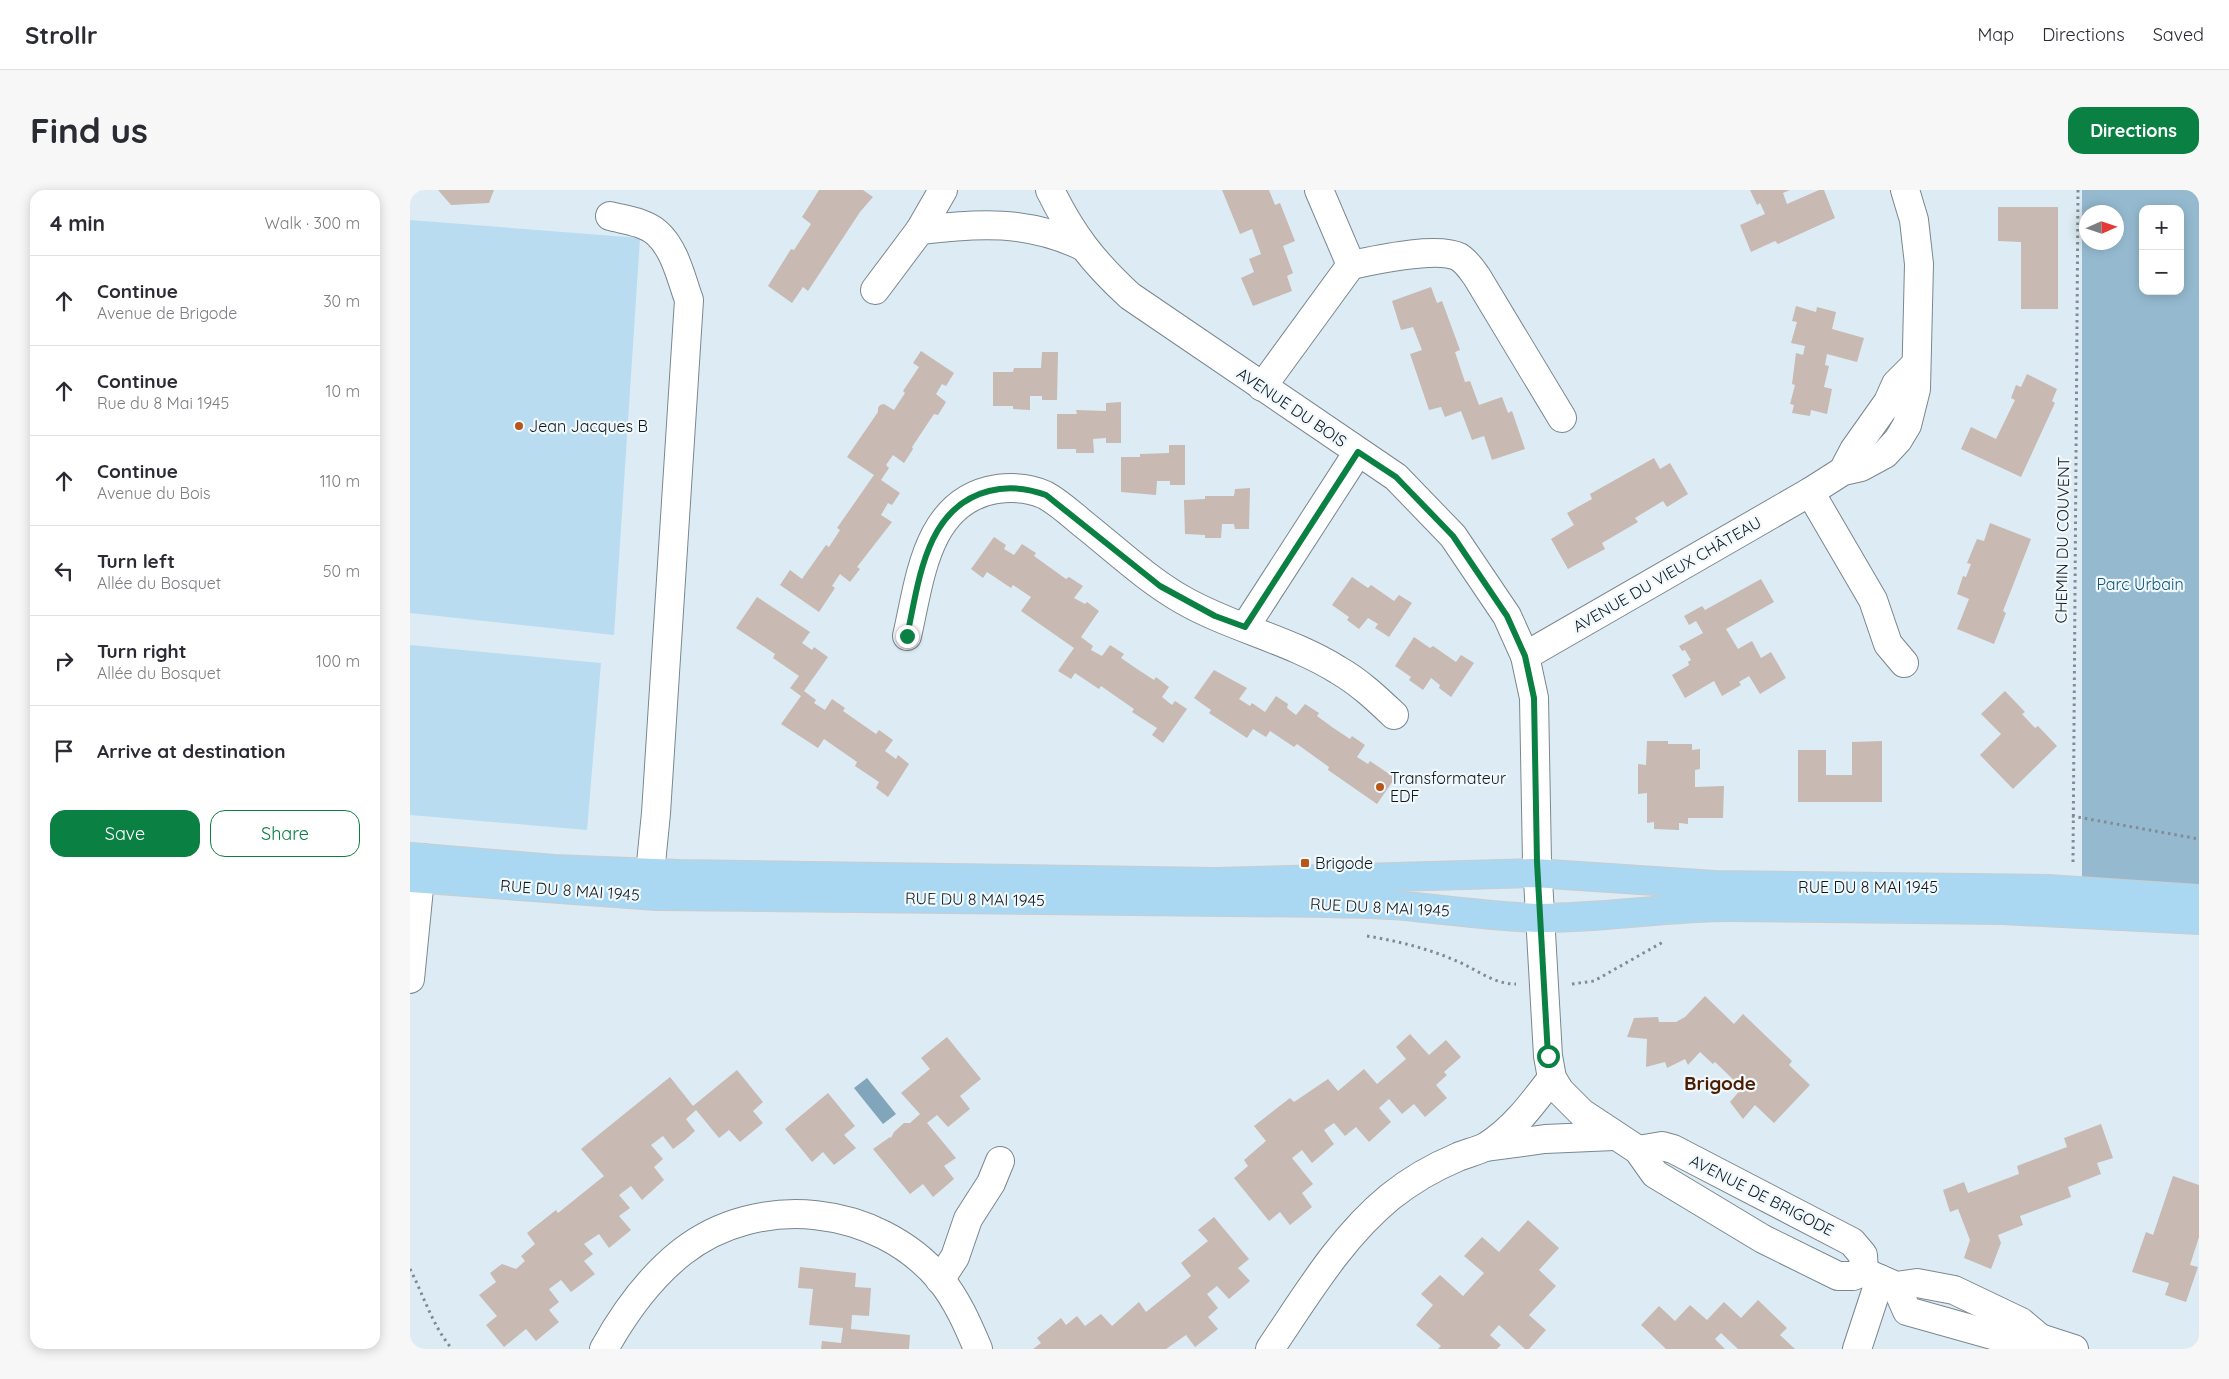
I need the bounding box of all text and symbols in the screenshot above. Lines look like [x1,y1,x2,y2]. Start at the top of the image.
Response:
text: Strollr [25,20,97,50]
text: Map [1977,23,2014,46]
text: Directions [2042,23,2125,46]
text: Saved [2153,23,2204,46]
button: Directions [2068,107,2199,154]
text: Find us [30,108,148,152]
north arrow [2079,205,2124,250]
map controls [2139,205,2184,295]
button: + [2139,205,2184,250]
text: 4 min [50,210,105,236]
text: Walk · 300 m [265,213,360,233]
button: − [2139,250,2184,295]
text: Continue [97,279,178,303]
icon: ahead [50,287,78,315]
text: 30 m [323,291,360,311]
text: Avenue de Brigode [97,303,237,323]
street label: AVENUE DU BOIS [1233,363,1351,451]
text: Continue [97,369,178,393]
icon: ahead [50,377,78,405]
text: 10 m [326,381,360,401]
text: Rue du 8 Mai 1945 [97,393,229,413]
place label: Jean Jacques B [529,416,648,436]
marker: Jean Jacques B [513,420,525,432]
street label: CHEMIN DU COUVENT [2051,456,2073,624]
text: Continue [97,459,178,483]
icon: ahead [50,467,78,495]
text: 110 m [320,471,360,491]
text: Avenue du Bois [97,483,211,503]
street label: AVENUE DU VIEUX CHÂTEAU [1569,512,1765,636]
text: Turn left [97,549,175,573]
icon: left [50,557,78,585]
text: 50 m [323,561,360,581]
text: Allée du Bosquet [97,573,221,593]
park label: Parc Urbain [2096,574,2184,594]
route end [896,625,919,648]
text: Turn right [97,639,186,663]
icon: right [50,647,78,675]
text: 100 m [316,651,360,671]
text: Allée du Bosquet [97,663,221,683]
icon: arrive [50,737,78,765]
text: Arrive at destination [97,739,286,763]
place label: Transformateur EDF [1390,768,1506,806]
marker: Transformateur EDF [1374,781,1386,793]
button: Save [50,810,200,857]
button: Share [210,810,360,857]
place label: Brigode [1315,853,1373,873]
marker: Brigode [1299,857,1311,869]
street label: RUE DU 8 MAI 1945 [500,875,640,905]
street label: RUE DU 8 MAI 1945 [1798,877,1938,897]
street label: RUE DU 8 MAI 1945 [905,888,1045,910]
street label: RUE DU 8 MAI 1945 [1310,893,1450,921]
route start [1537,1045,1560,1068]
district label: Brigode [1684,1071,1756,1095]
street label: AVENUE DE BRIGODE [1687,1150,1837,1240]

